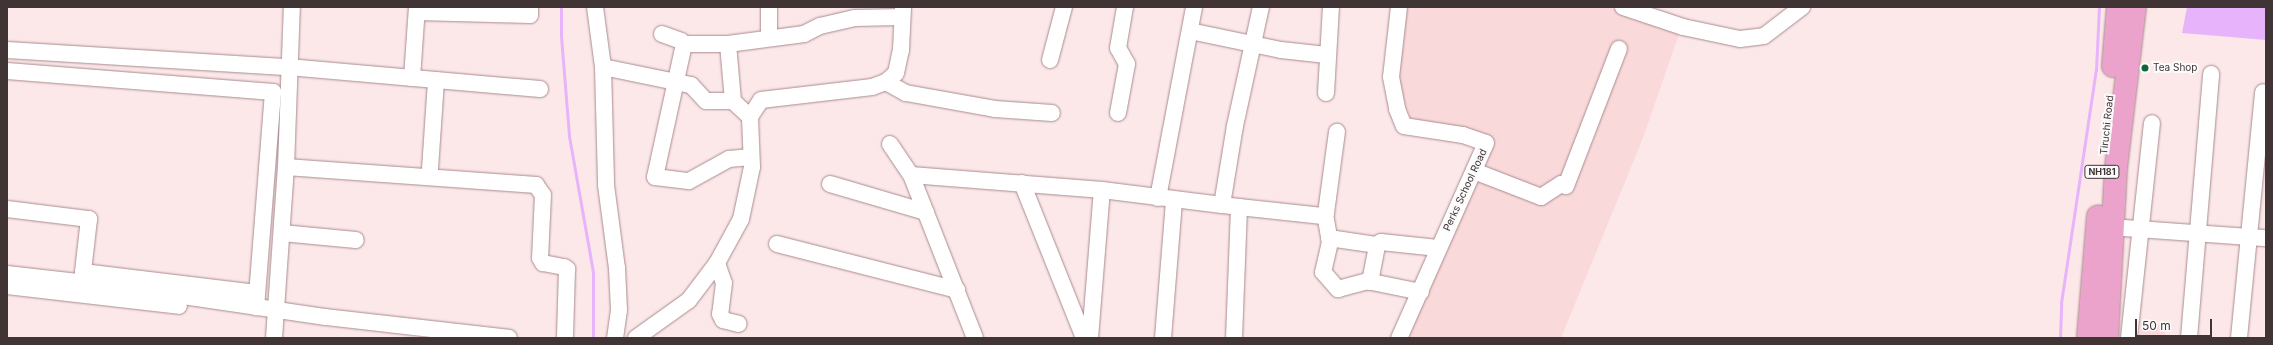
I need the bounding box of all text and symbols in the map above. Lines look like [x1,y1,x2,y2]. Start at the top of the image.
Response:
place label: Tea Shop [2153,62,2197,74]
marker: Tea Shop [2140,63,2150,73]
street label: Tiruchi Road [2098,95,2116,155]
street label: Perks School Road [1441,147,1489,233]
road number: NH181 [2084,165,2120,179]
scale bar [2137,311,2214,337]
text: 50 m [2142,318,2171,333]

